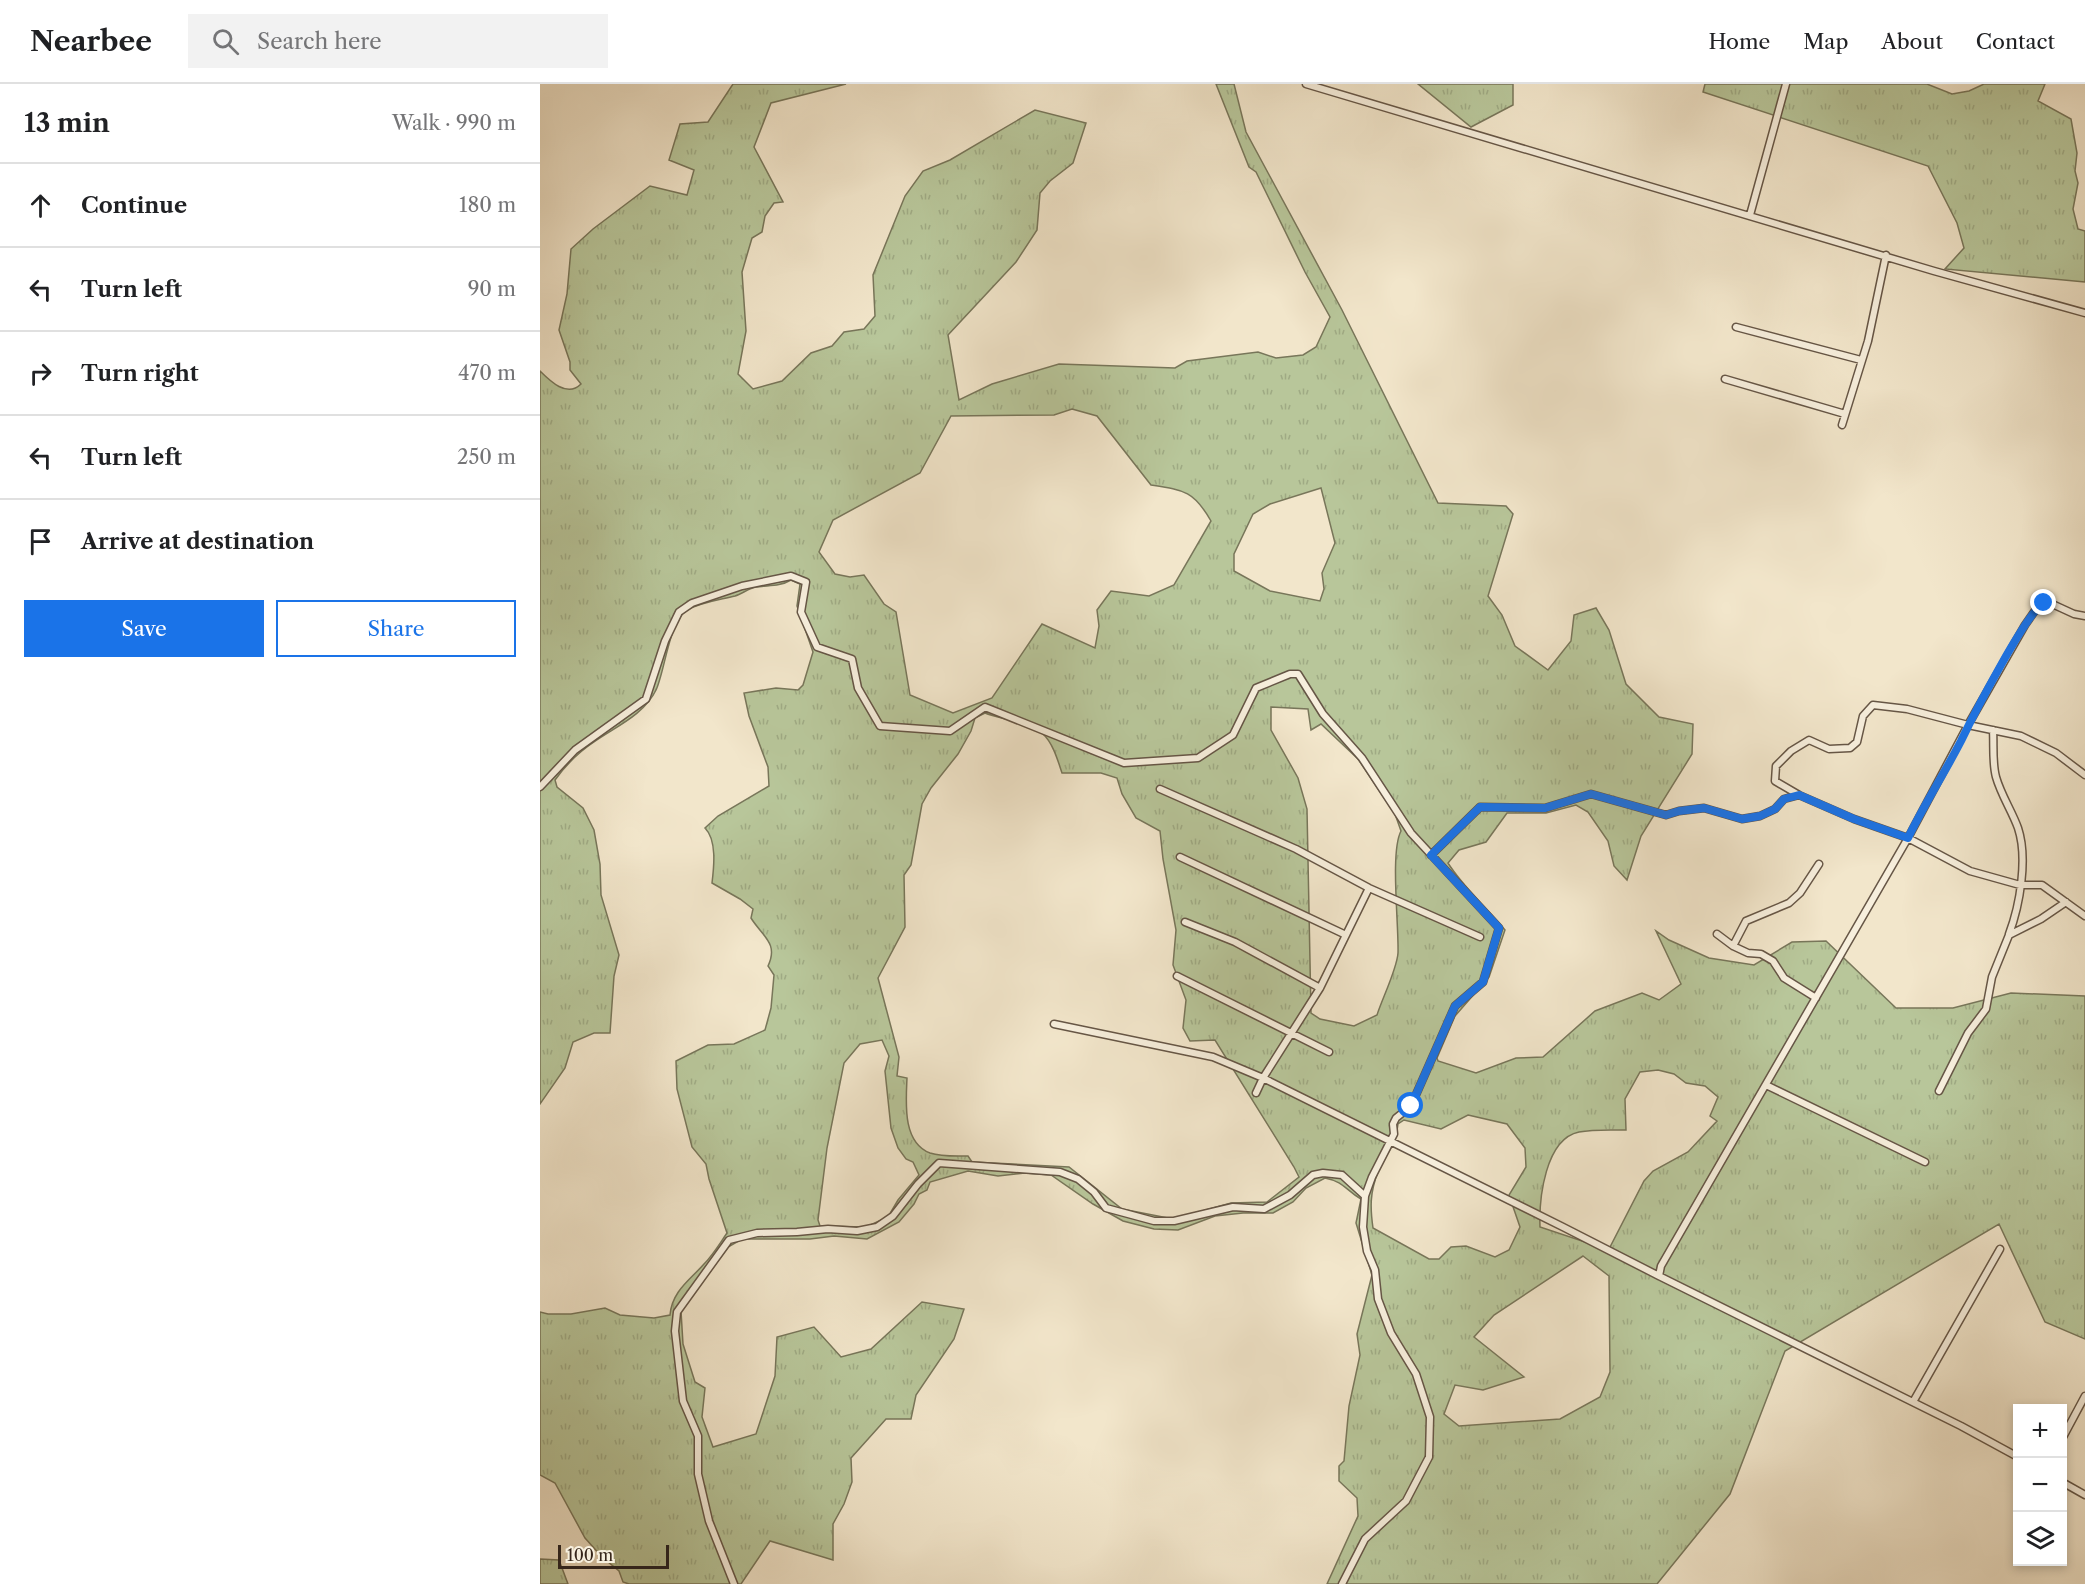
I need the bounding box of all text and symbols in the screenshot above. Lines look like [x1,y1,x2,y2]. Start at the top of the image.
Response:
search box [188,14,608,68]
text: Nearbee [30,24,152,58]
icon: search [209,25,242,58]
text: Search here [257,28,382,55]
text: Home [1709,29,1770,54]
text: Map [1803,29,1848,54]
text: About [1881,29,1943,54]
text: Contact [1976,29,2055,54]
text: 13 min [24,107,110,139]
text: Walk · 990 m [392,111,516,135]
icon: ahead [24,189,57,222]
text: Continue [81,192,187,219]
text: 180 m [459,193,516,217]
icon: left [24,273,57,306]
text: Turn left [81,276,182,303]
text: 90 m [468,277,516,301]
icon: right [24,357,57,390]
text: Turn right [81,360,199,387]
text: 470 m [458,361,516,385]
icon: left [24,441,57,474]
text: Turn left [81,444,182,471]
text: 250 m [457,445,516,469]
icon: arrive [24,525,57,558]
text: Arrive at destination [81,528,314,555]
route end [2030,589,2056,615]
button: Save [24,600,264,657]
button: Share [276,600,516,657]
route start [1397,1092,1423,1118]
map controls [2013,1404,2067,1566]
button: + [2013,1404,2067,1458]
button: − [2013,1458,2067,1512]
button: layers [2013,1512,2067,1566]
scale bar [558,1542,669,1570]
text: 100 m [567,1545,613,1565]

